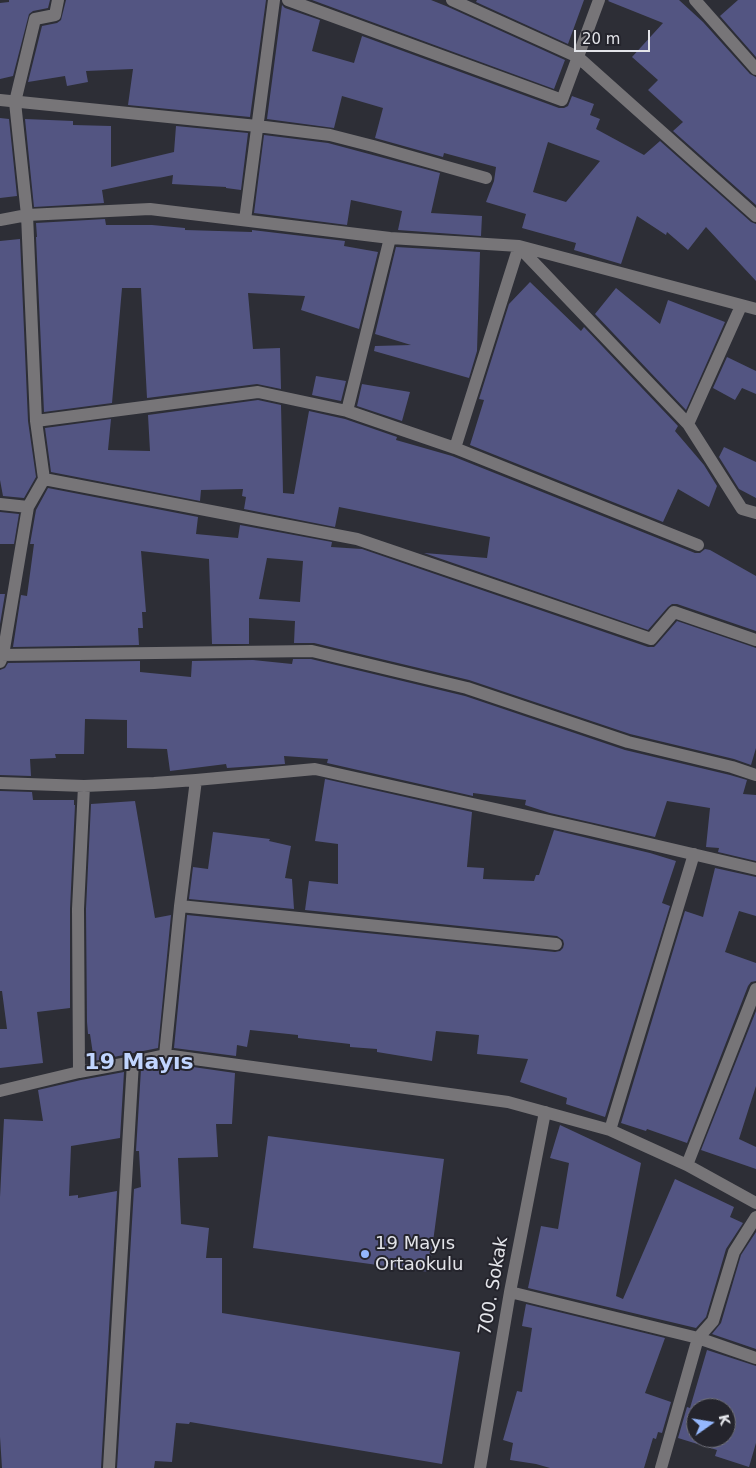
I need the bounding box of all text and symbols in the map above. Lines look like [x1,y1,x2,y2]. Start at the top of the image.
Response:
scale bar [576,20,652,52]
text: 20 m [582,30,620,48]
district label: 19 Mayıs [84,1050,194,1076]
place label: 19 Mayıs Ortaokulu [375,1233,463,1276]
street label: 700. Sokak [475,1235,513,1337]
marker: 19 Mayıs Ortaokulu [359,1248,371,1260]
north arrow [686,1398,736,1448]
text: K [716,1413,734,1427]

